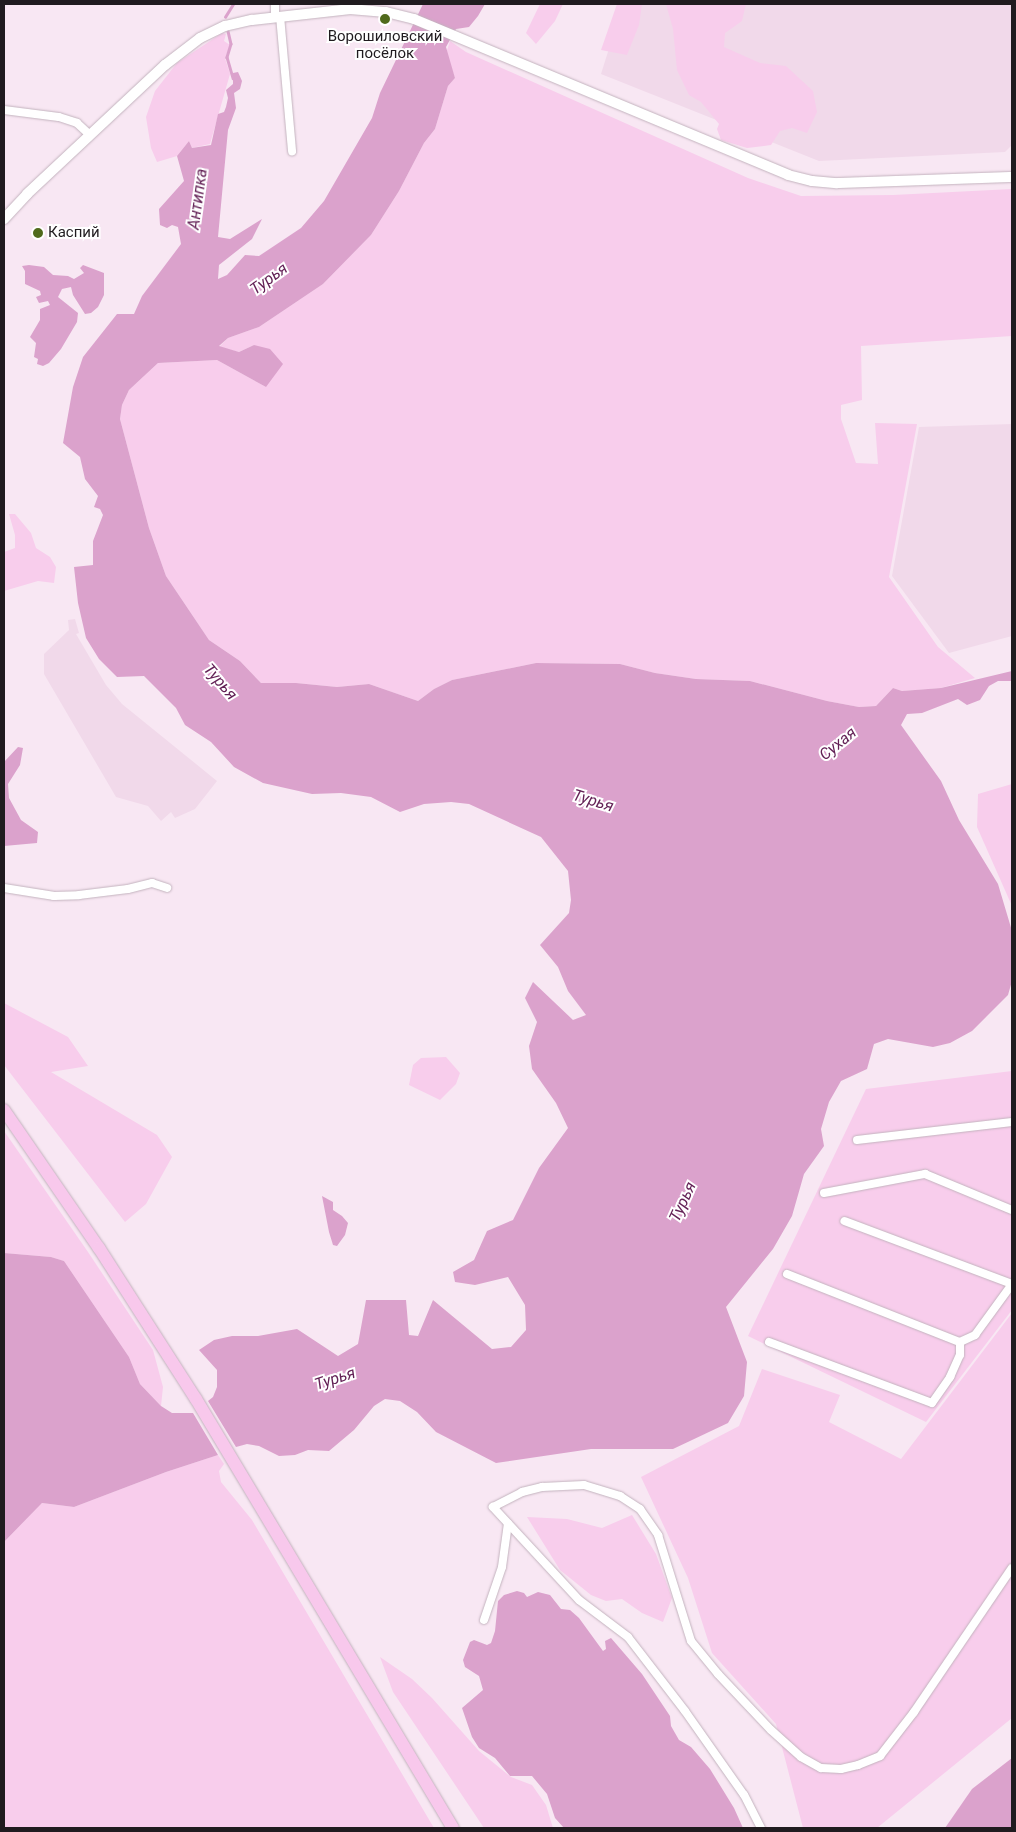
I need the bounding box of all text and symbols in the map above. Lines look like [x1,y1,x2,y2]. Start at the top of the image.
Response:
marker: Ворошиловский посёлок [379,13,391,25]
place label: Ворошиловский посёлок [328,27,442,62]
water label: Антипка [184,167,212,231]
place label: Каспий [48,224,100,242]
marker: Каспий [32,227,44,239]
water label: Турья [246,259,292,299]
water label: Турья [199,660,241,704]
water label: Сухая [816,723,860,765]
water label: Турья [570,786,616,816]
water label: Турья [665,1179,701,1225]
water label: Турья [312,1363,358,1395]

